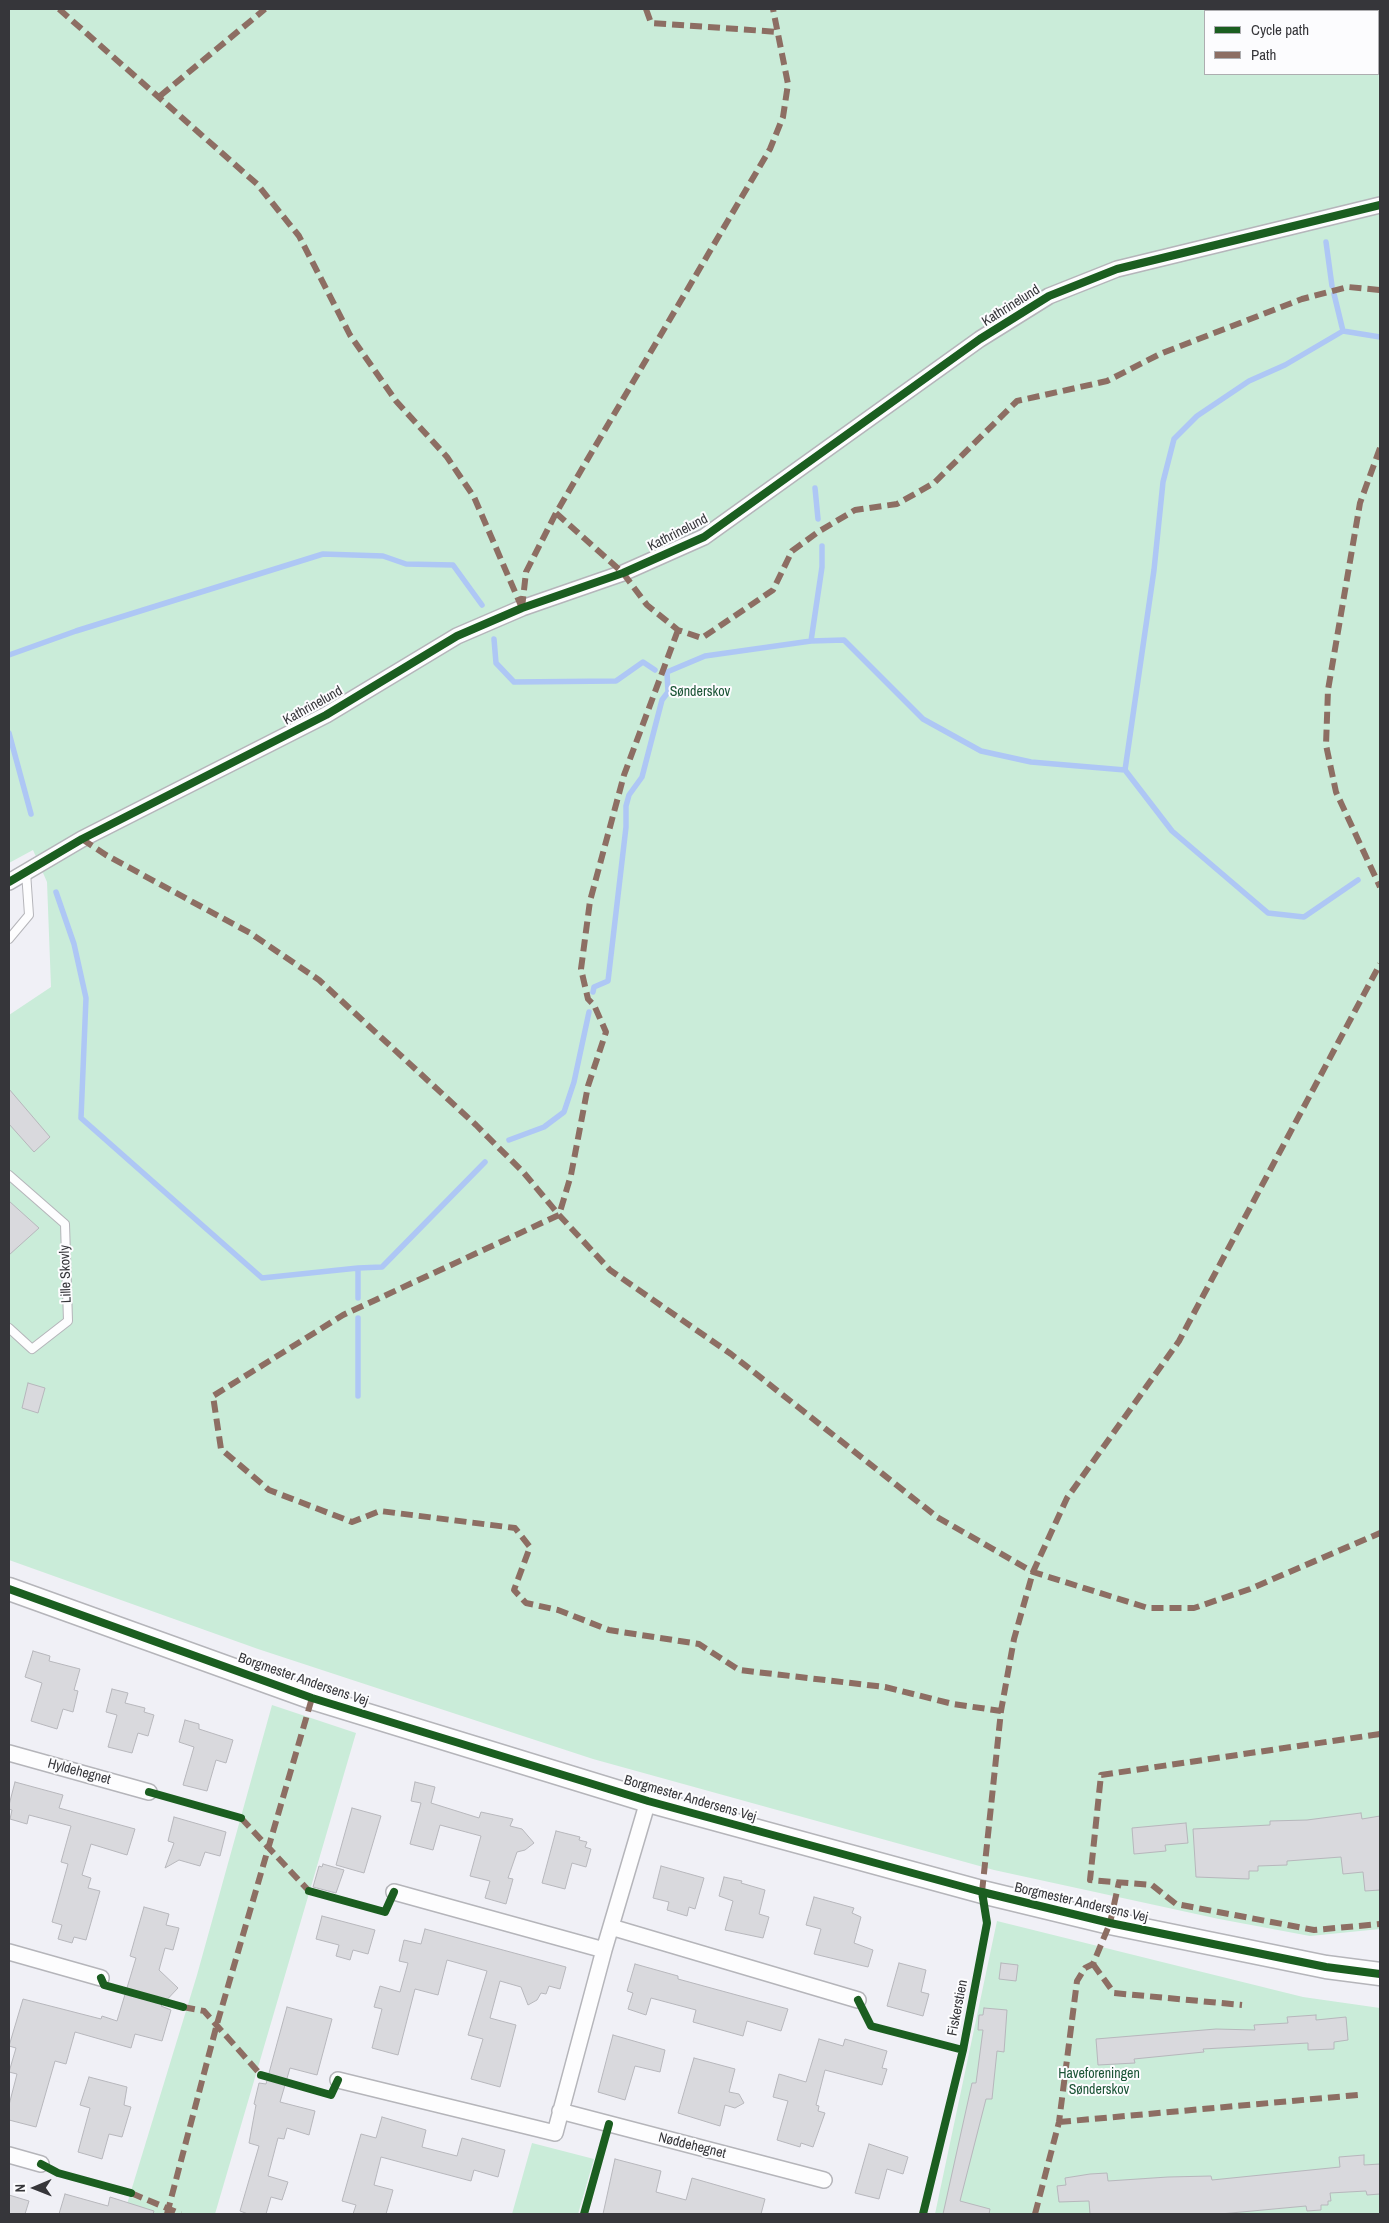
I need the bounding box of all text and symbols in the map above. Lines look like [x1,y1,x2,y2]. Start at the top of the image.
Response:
legend [1204,10,1379,75]
text: Cycle path [1251,19,1309,40]
text: Path [1251,44,1276,65]
street label: Kathrinelund [979,282,1043,330]
street label: Kathrinelund [645,511,711,555]
street label: Kathrinelund [280,683,346,729]
park label: Sønderskov [670,684,730,700]
street label: Lille Skovly [57,1245,75,1303]
street label: Borgmester Andersens Vej [236,1650,370,1710]
street label: Hyldehegnet [46,1756,112,1788]
street label: Borgmester Andersens Vej [622,1772,758,1826]
street label: Borgmester Andersens Vej [1013,1879,1149,1927]
street label: Fiskerstien [944,1979,972,2037]
park label: Haveforeningen Sønderskov [1058,2066,1140,2098]
street label: Nøddehegnet [657,2130,727,2162]
north arrow [10,2163,60,2213]
text: N [11,2184,29,2193]

